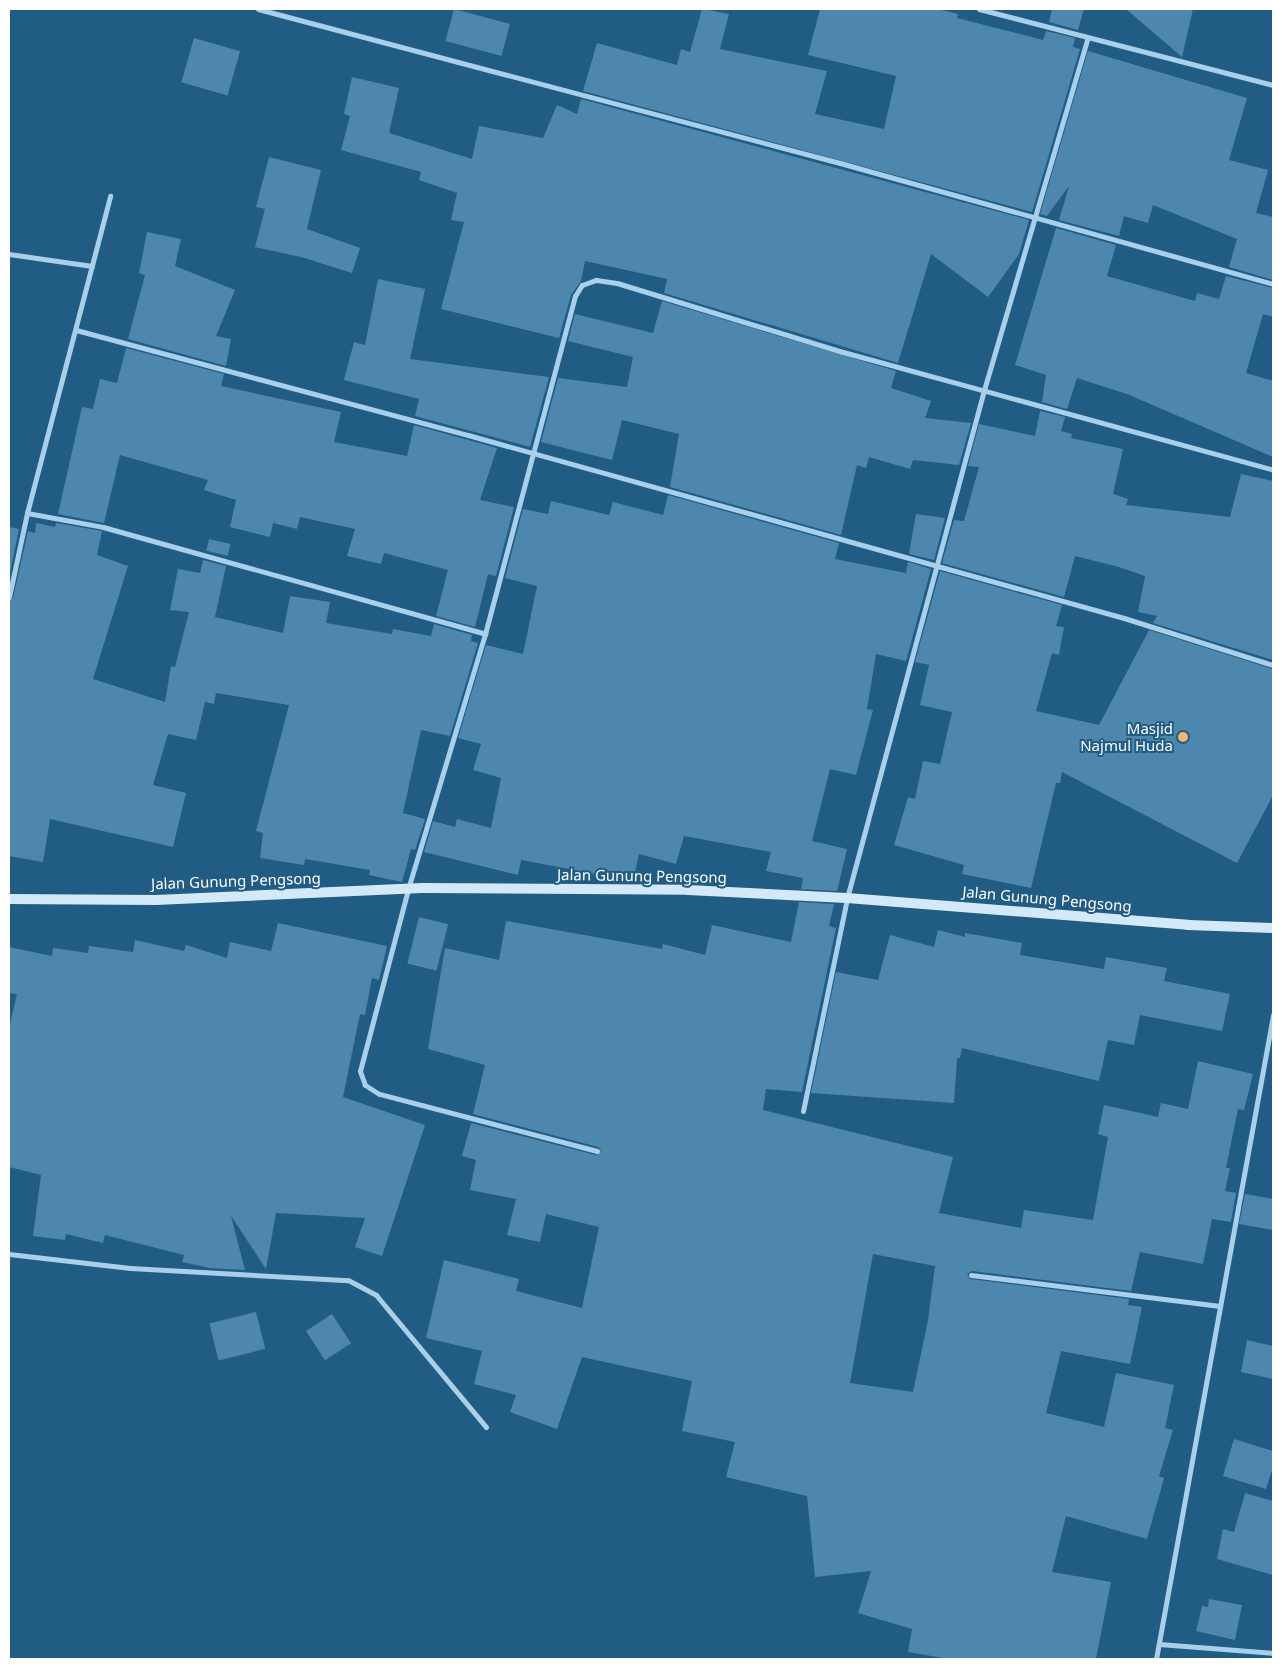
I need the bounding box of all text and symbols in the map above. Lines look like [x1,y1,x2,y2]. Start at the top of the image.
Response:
place label: Masjid Najmul Huda [1080,719,1173,754]
marker: Masjid Najmul Huda [1177,731,1189,743]
street label: Jalan Gunung Pengsong [557,866,727,886]
street label: Jalan Gunung Pengsong [151,869,321,893]
street label: Jalan Gunung Pengsong [962,883,1132,915]

